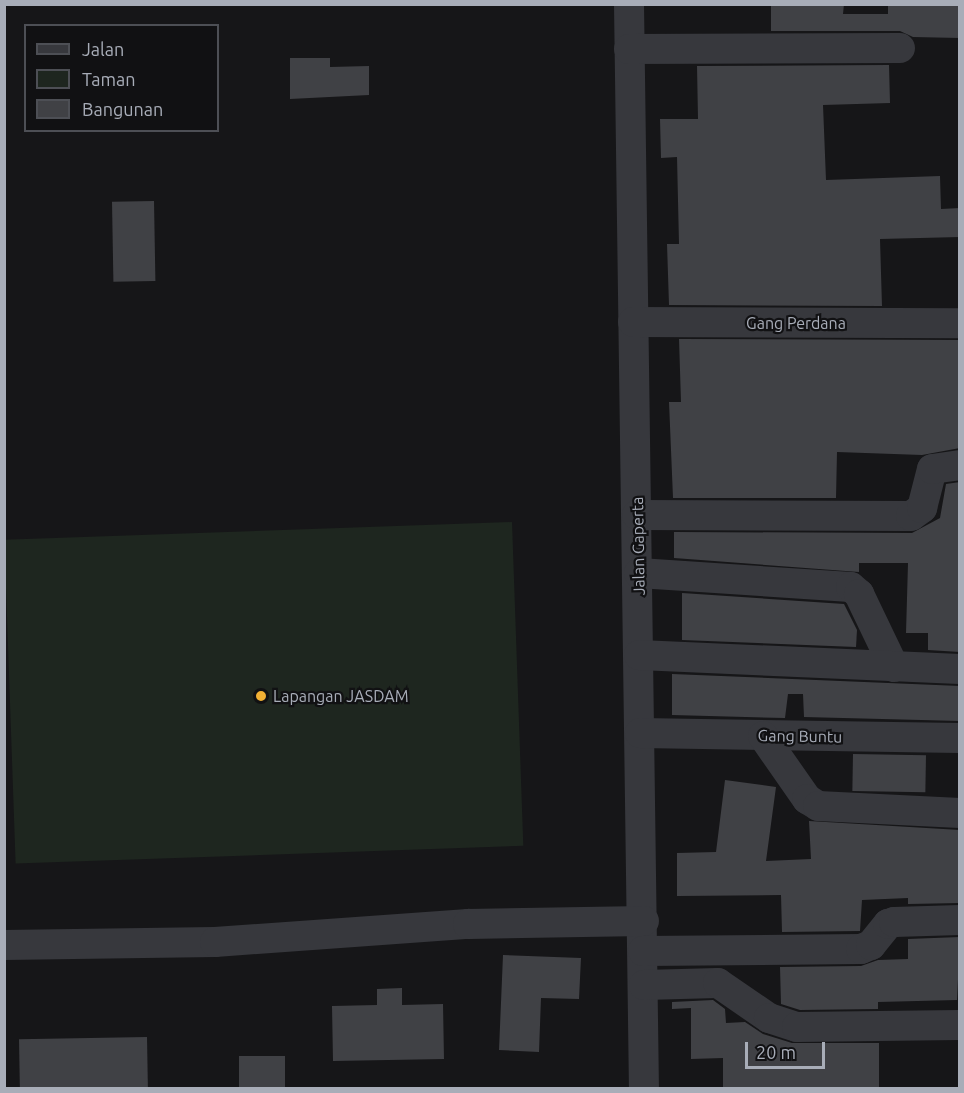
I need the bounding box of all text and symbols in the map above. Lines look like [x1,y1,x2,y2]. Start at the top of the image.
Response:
legend [24,24,219,132]
text: Jalan [82,39,124,59]
text: Taman [82,69,136,89]
text: Bangunan [82,99,163,119]
street label: Gang Perdana [746,313,846,333]
street label: Jalan Gaperta [628,496,648,596]
place label: Lapangan JASDAM [273,686,409,706]
marker: Lapangan JASDAM [254,689,268,703]
street label: Gang Buntu [757,726,843,746]
scale bar [748,1030,828,1068]
text: 20 m [756,1042,796,1062]

